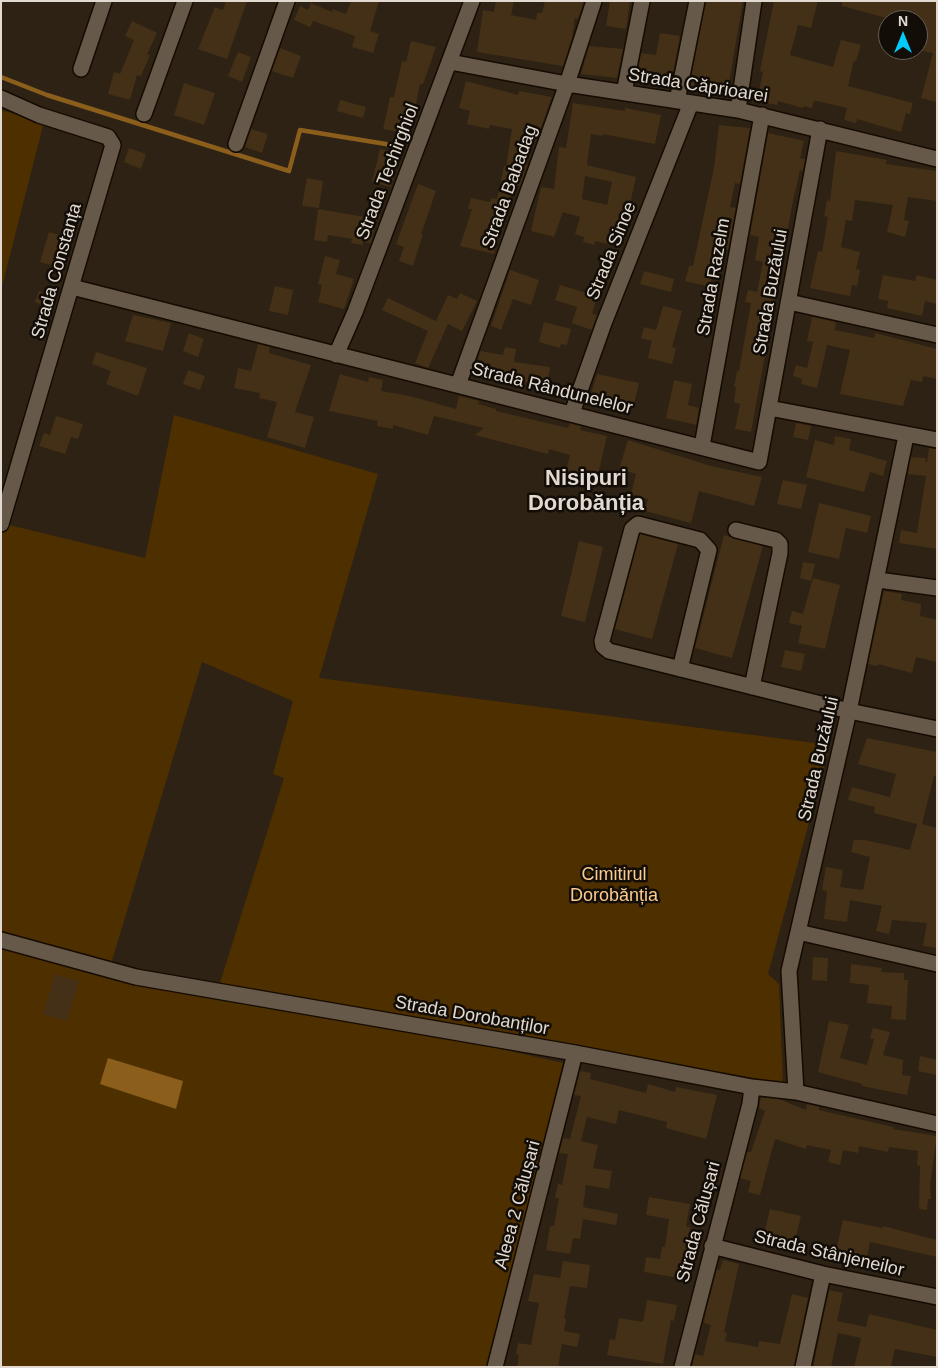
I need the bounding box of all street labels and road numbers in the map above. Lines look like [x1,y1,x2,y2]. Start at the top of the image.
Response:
street label: Strada Căprioarei [627,64,769,108]
street label: Strada Techirghiol [352,101,424,243]
street label: Strada Babadag [478,122,542,252]
street label: Strada Sinoe [582,199,642,303]
street label: Strada Constanța [27,201,87,341]
street label: Strada Razelm [693,217,735,337]
street label: Strada Buzăului [749,228,793,356]
street label: Strada Rândunelelor [469,359,635,419]
street label: Strada Buzăului [794,695,844,823]
street label: Strada Dorobanților [393,992,551,1040]
street label: Aleea 2 Călușari [490,1138,546,1272]
street label: Strada Călușari [673,1159,725,1285]
street label: Strada Stânjeneilor [752,1226,906,1282]

